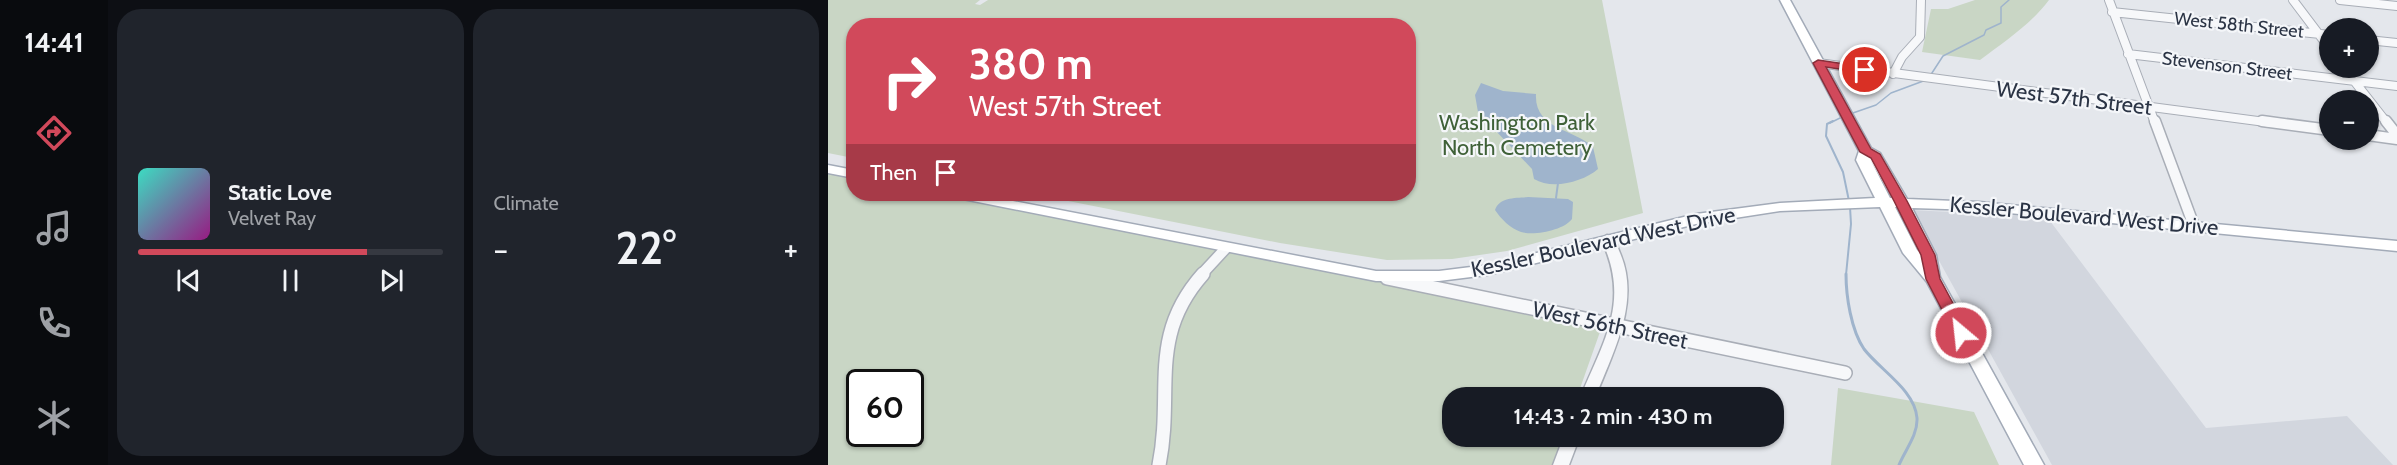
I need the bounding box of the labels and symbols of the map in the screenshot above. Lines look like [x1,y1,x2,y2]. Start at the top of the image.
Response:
street label: West 58th Street [2173,7,2305,43]
pin [1839,44,1890,95]
street label: Stevenson Street [2161,47,2293,85]
street label: West 57th Street [1995,75,2154,121]
park label: Washington Park North Cemetery [1439,109,1595,161]
street label: Kessler Boulevard West Drive [1949,191,2219,241]
street label: Kessler Boulevard West Drive [1468,201,1738,283]
street label: West 56th Street [1530,295,1691,355]
position arrow [1929,301,1993,365]
speed limit sign: 60 [846,369,924,447]

